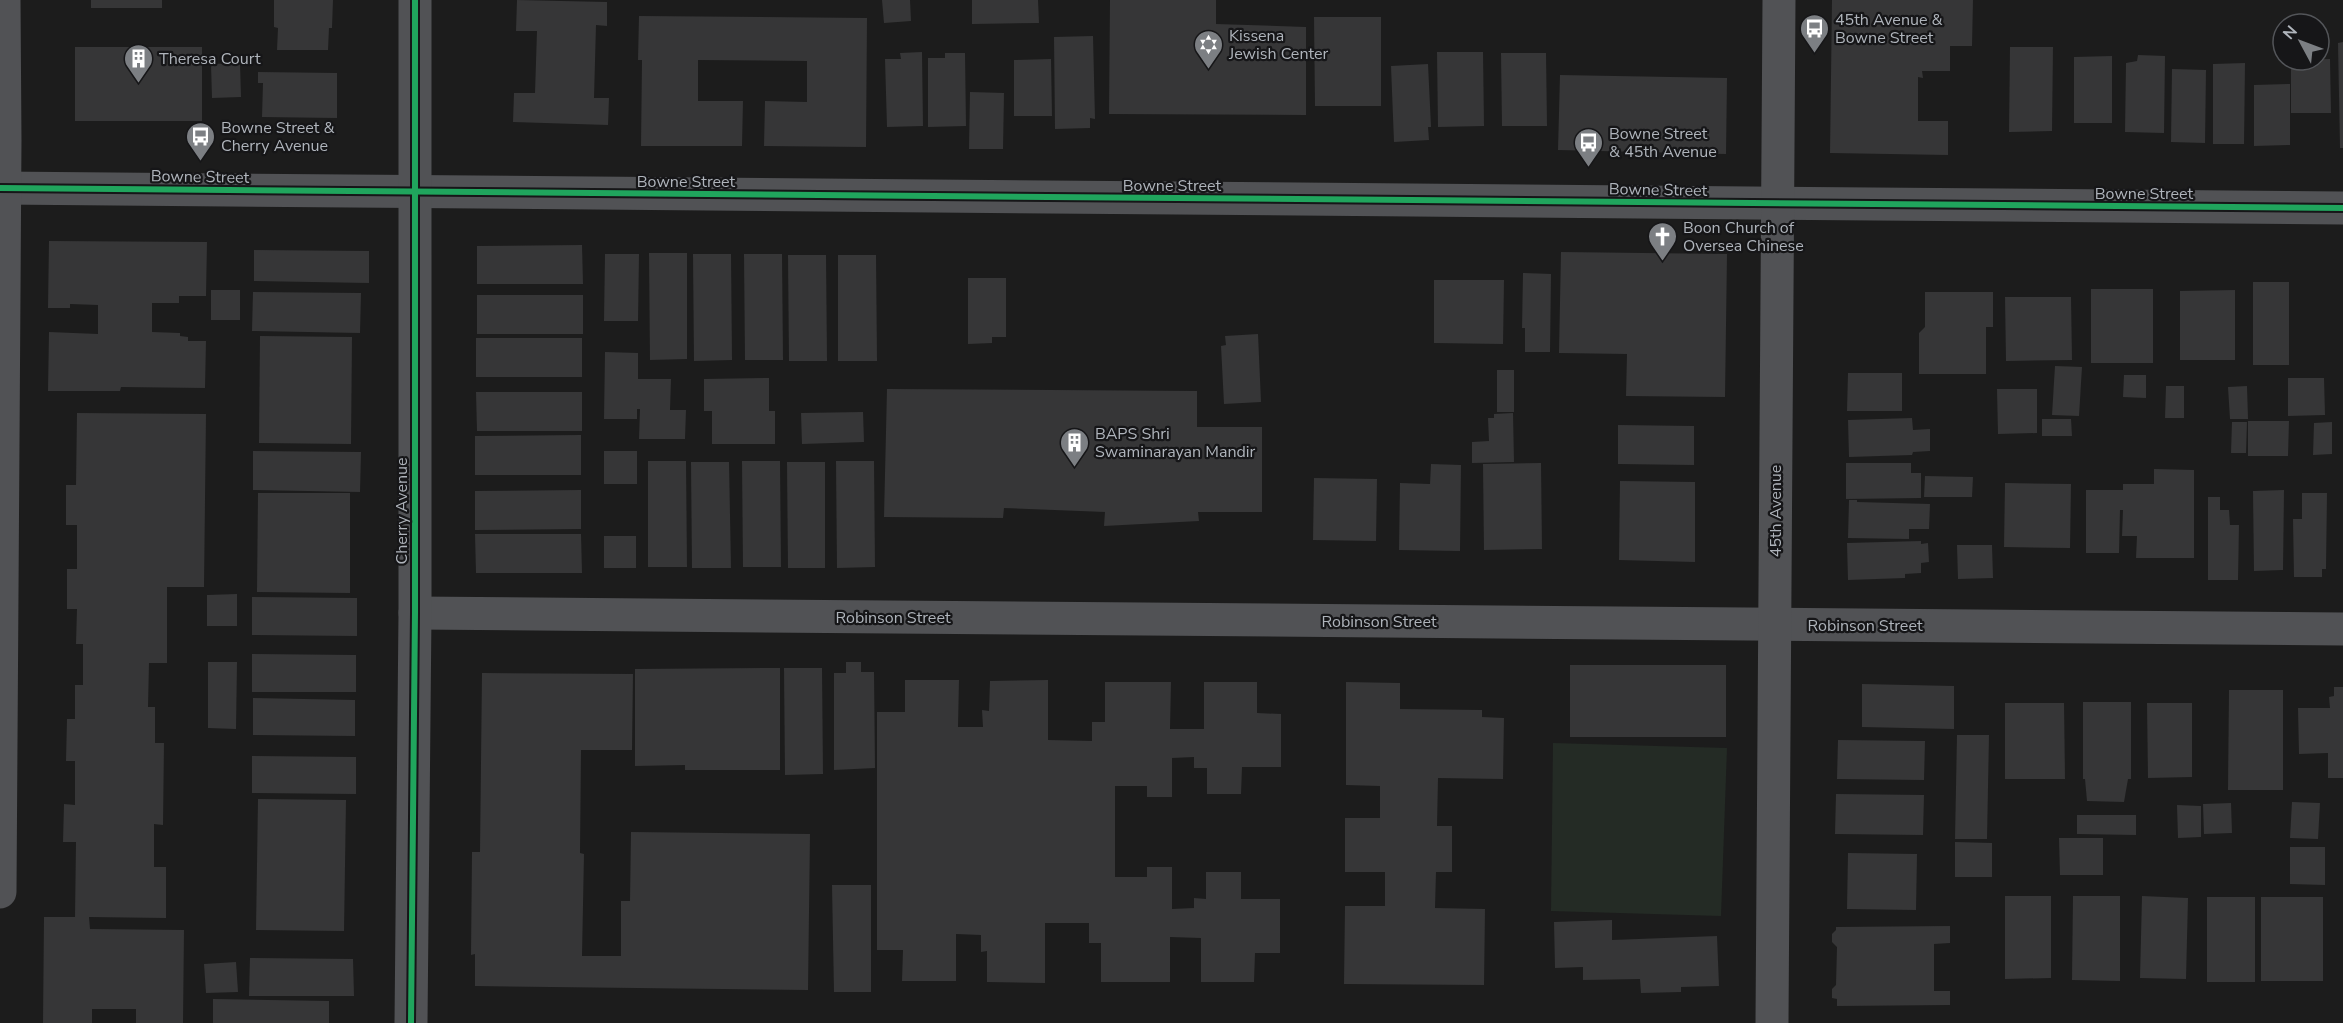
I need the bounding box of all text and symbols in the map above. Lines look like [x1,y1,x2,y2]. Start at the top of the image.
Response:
place label: 45th Avenue & Bowne Street [1835,9,1943,49]
bus stop icon: 45th Avenue & Bowne Street [1798,12,1830,54]
north arrow [2271,12,2331,72]
text: N [2278,21,2303,45]
place label: Kissena Jewish Center [1228,25,1328,65]
synagogue icon: Kissena Jewish Center [1192,28,1224,70]
building icon: Theresa Court [122,42,154,84]
place label: Theresa Court [159,48,261,70]
place label: Bowne Street & Cherry Avenue [221,117,335,157]
bus stop icon: Bowne Street & Cherry Avenue [184,120,216,162]
place label: Bowne Street & 45th Avenue [1609,123,1717,163]
bus stop icon: Bowne Street & 45th Avenue [1572,126,1604,168]
street label: Bowne Street [151,165,250,189]
street label: Bowne Street [637,171,736,193]
street label: Bowne Street [1123,175,1222,197]
street label: Bowne Street [1609,178,1708,202]
street label: Bowne Street [2095,183,2194,205]
place label: Boon Church of Oversea Chinese [1683,217,1804,257]
church icon: Boon Church of Oversea Chinese [1646,220,1678,262]
place label: BAPS Shri Swaminarayan Mandir [1095,423,1256,463]
building icon: BAPS Shri Swaminarayan Mandir [1058,426,1090,468]
street label: Cherry Avenue [391,457,413,565]
street label: 45th Avenue [1765,465,1787,557]
street label: Robinson Street [836,607,951,629]
street label: Robinson Street [1322,611,1437,633]
street label: Robinson Street [1808,615,1923,637]

